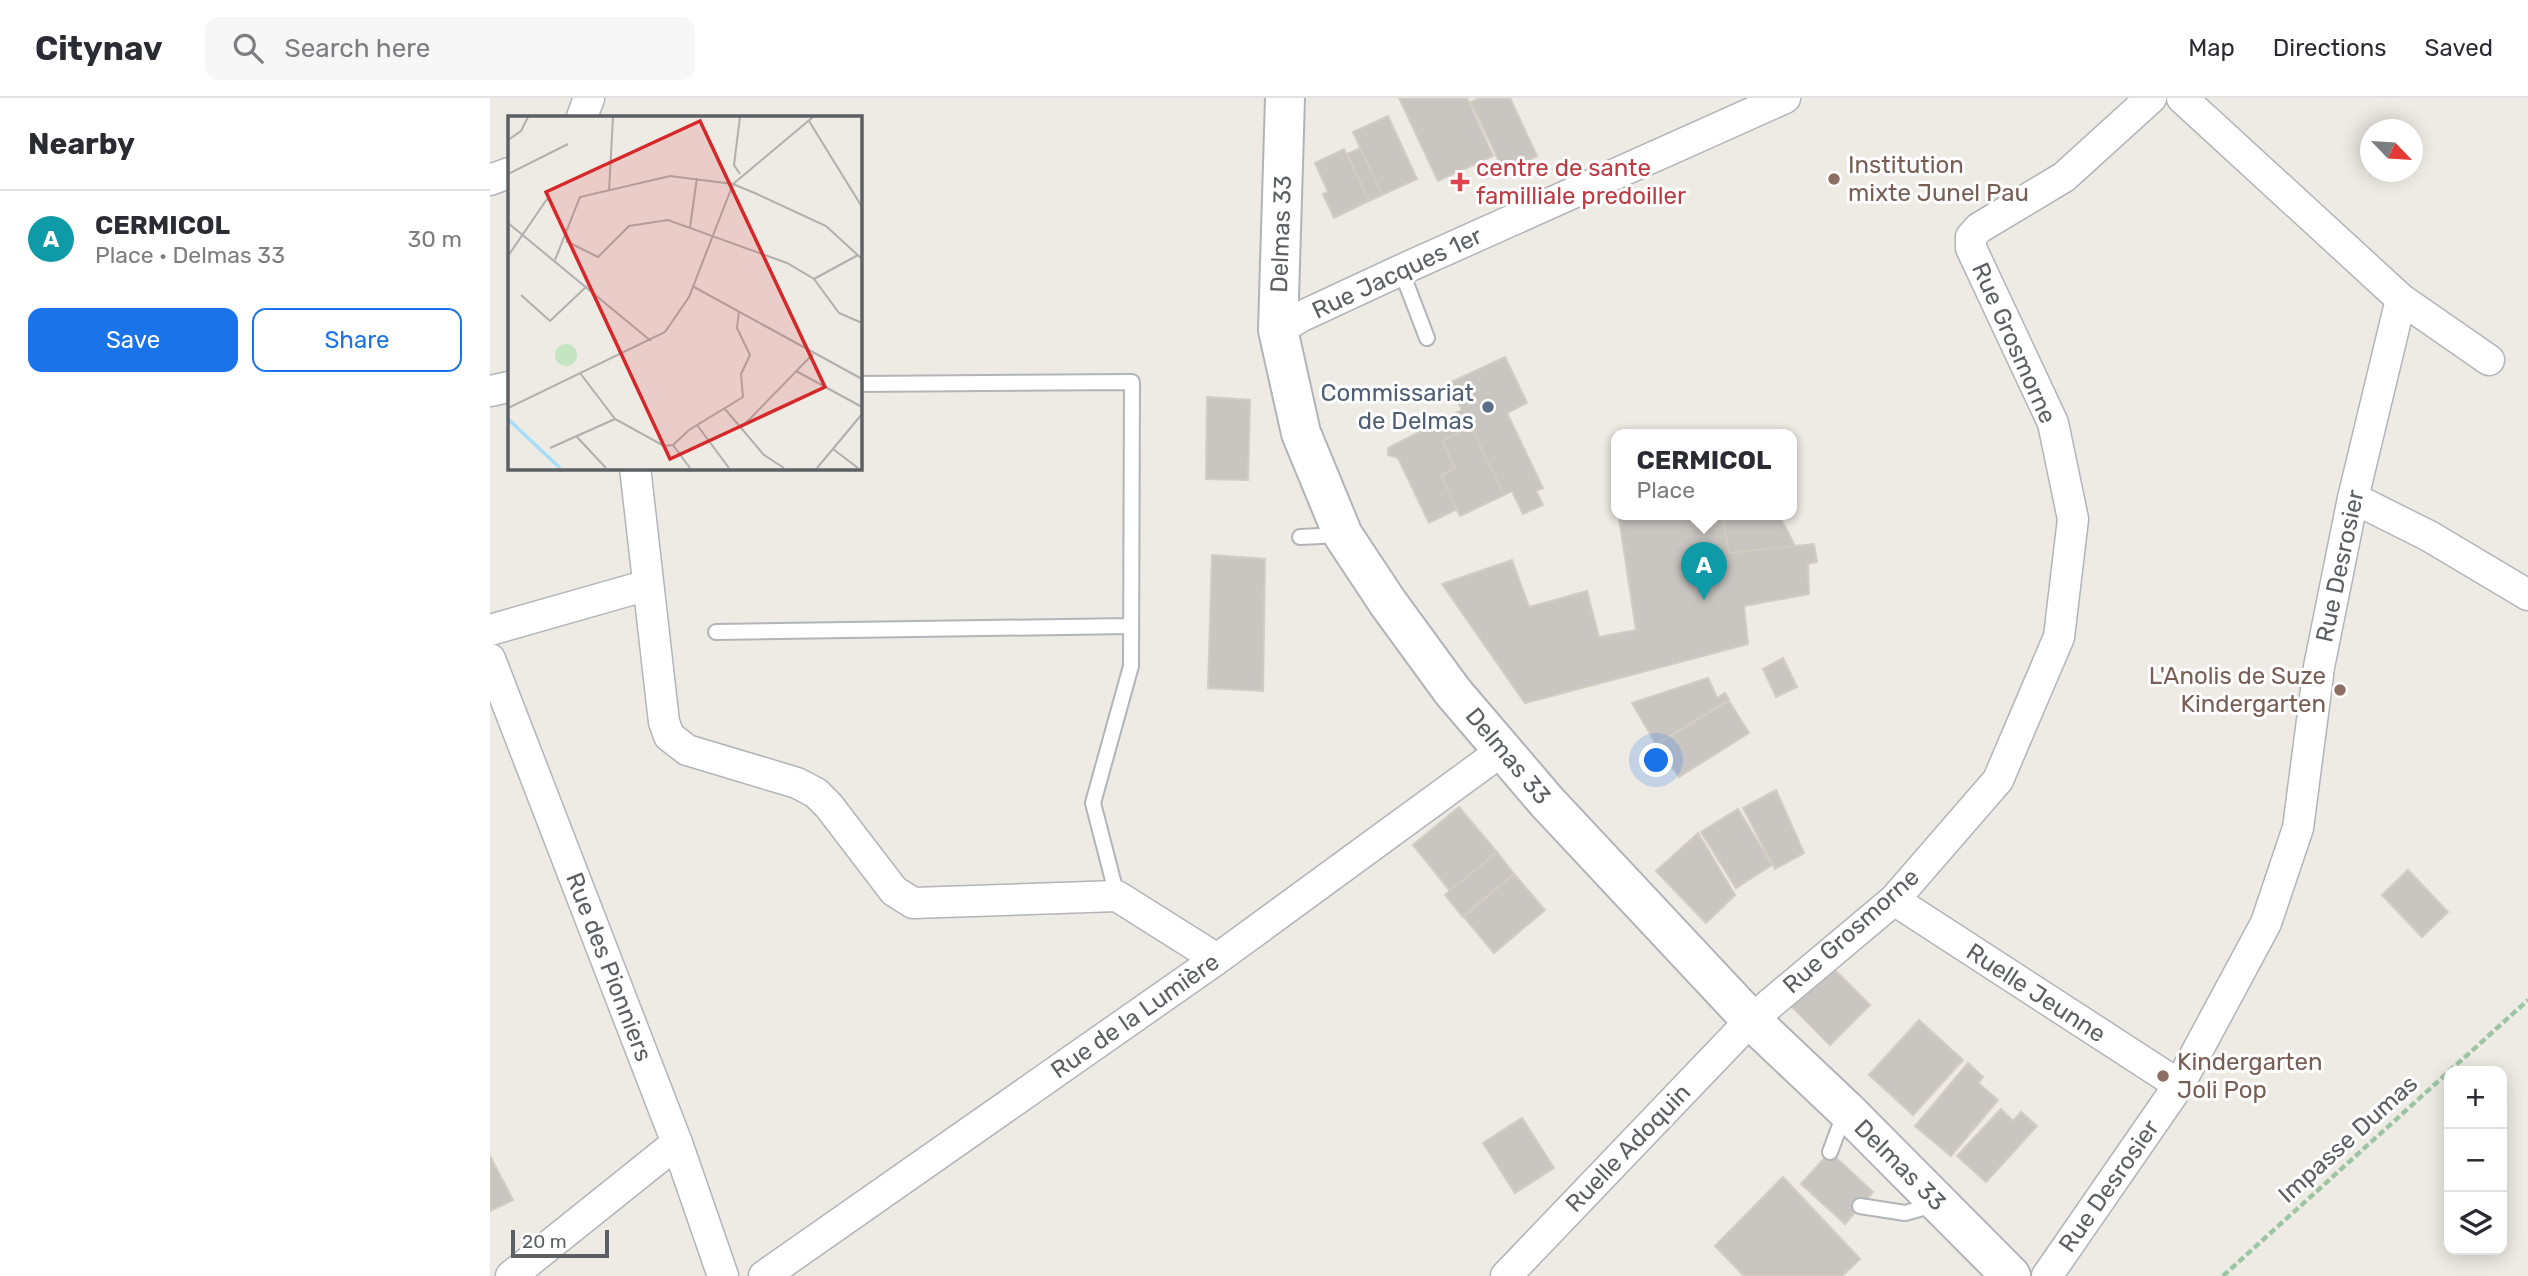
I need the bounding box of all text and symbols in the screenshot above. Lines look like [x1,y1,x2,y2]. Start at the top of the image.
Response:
search box [205,17,695,80]
text: Citynav [35,29,163,68]
icon: search [229,29,267,67]
text: Search here [285,33,430,64]
text: Map [2188,34,2235,62]
text: Directions [2273,34,2386,62]
text: Saved [2424,34,2493,62]
inset map [508,116,861,469]
north arrow [2360,119,2423,182]
text: Nearby [28,126,135,162]
place label: Institution mixte Junel Pau [1848,151,2029,207]
place label: centre de sante familliale predoiller [1476,154,1686,210]
marker: Institution mixte Junel Pau [1826,171,1842,187]
marker: centre de sante familliale predoiller [1450,172,1470,192]
street label: Delmas 33 [1265,175,1297,293]
text: CERMICOL [95,210,230,241]
street label: Rue Jacques 1er [1308,221,1486,325]
text: A [43,225,59,253]
text: 30 m [407,225,462,253]
text: Place · Delmas 33 [95,241,285,269]
street label: Rue Grosmorne [1966,258,2062,428]
button: Save [28,308,238,372]
button: Share [252,308,462,372]
place label: Commissariat de Delmas [1321,379,1474,435]
marker: Commissariat de Delmas [1480,399,1496,415]
popup [1611,429,1797,520]
text: CERMICOL [1636,445,1772,476]
text: Place [1636,476,1695,504]
street label: Rue Desrosier [2310,487,2370,645]
pin: A [1681,542,1727,600]
place label: L'Anolis de Suze Kindergarten [2149,662,2326,718]
marker: L'Anolis de Suze Kindergarten [2332,682,2348,698]
street label: Delmas 33 [1460,702,1556,810]
your location [1639,743,1673,777]
street label: Rue Grosmorne [1777,863,1925,999]
street label: Rue des Pionniers [560,869,658,1065]
street label: Ruelle Jeunne [1961,938,2111,1048]
street label: Rue de la Lumière [1046,948,1224,1084]
place label: Kindergarten Joli Pop [2177,1048,2322,1104]
map controls [2444,1066,2507,1255]
button: + [2444,1066,2507,1129]
marker: Kindergarten Joli Pop [2155,1068,2171,1084]
street label: Impasse Dumas [2273,1069,2423,1209]
street label: Ruelle Adoquin [1560,1078,1696,1218]
street label: Delmas 33 [1849,1114,1951,1216]
street label: Rue Desrosier [2053,1114,2165,1258]
button: − [2444,1129,2507,1192]
button: layers [2444,1192,2507,1255]
scale bar [511,1227,609,1259]
text: 20 m [522,1230,567,1253]

